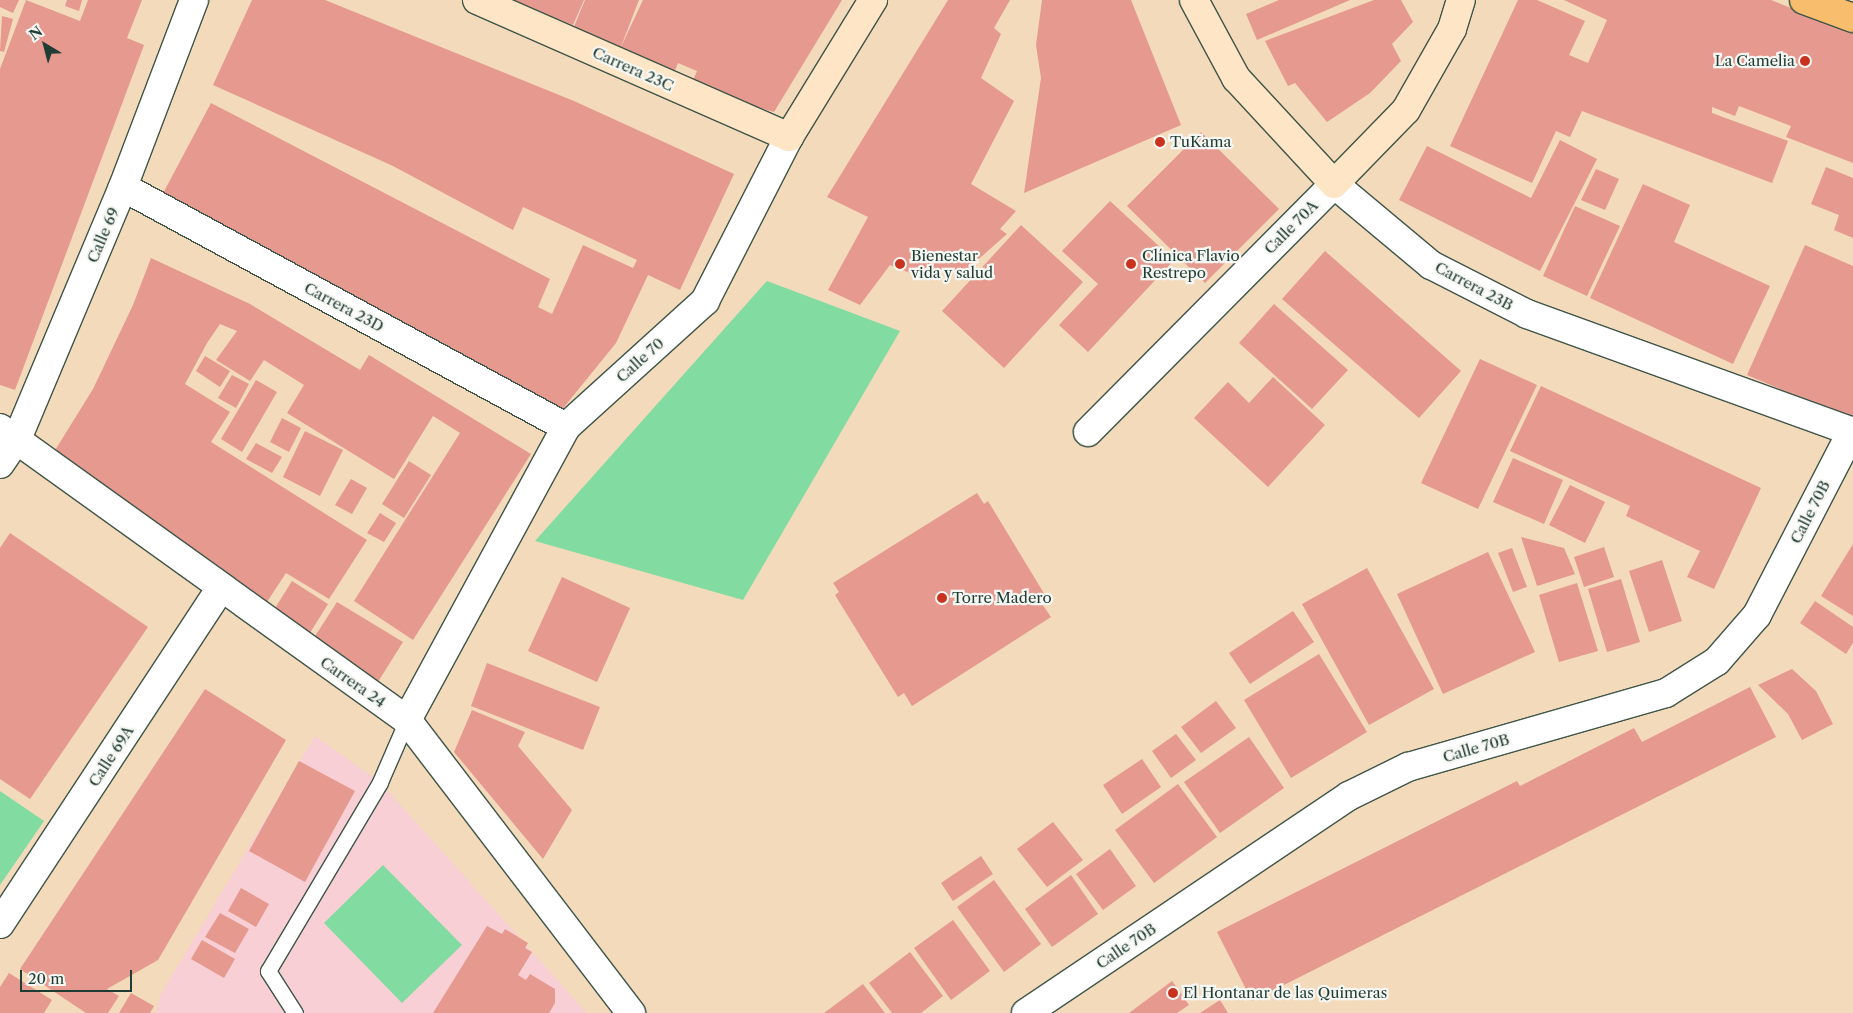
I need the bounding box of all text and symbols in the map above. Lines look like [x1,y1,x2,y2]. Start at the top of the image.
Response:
north arrow [20,20,70,70]
text: N [26,22,46,44]
street label: Carrera 23C [590,43,676,95]
place label: La Camelia [1714,52,1795,70]
marker: La Camelia [1799,55,1811,67]
place label: TuKama [1170,133,1231,151]
marker: TuKama [1154,136,1166,148]
street label: Calle 70A [1260,196,1322,258]
street label: Calle 69 [83,205,123,265]
place label: Bienestar vida y salud [911,246,994,281]
place label: Clínica Flavio Restrepo [1142,246,1240,281]
marker: Bienestar vida y salud [893,257,907,271]
marker: Clínica Flavio Restrepo [1124,257,1138,271]
street label: Carrera 23B [1432,258,1516,314]
street label: Carrera 23D [301,279,387,335]
street label: Calle 70 [613,334,667,386]
street label: Calle 70B [1787,478,1833,546]
place label: Torre Madero [952,589,1052,607]
marker: Torre Madero [936,592,948,604]
street label: Carrera 24 [317,653,389,711]
street label: Calle 69A [85,722,137,790]
street label: Calle 70B [1441,730,1511,766]
street label: Calle 70B [1093,919,1159,973]
scale bar [22,960,135,992]
text: 20 m [28,969,64,988]
place label: El Hontanar de las Quimeras [1183,984,1387,1002]
marker: El Hontanar de las Quimeras [1167,987,1179,999]

